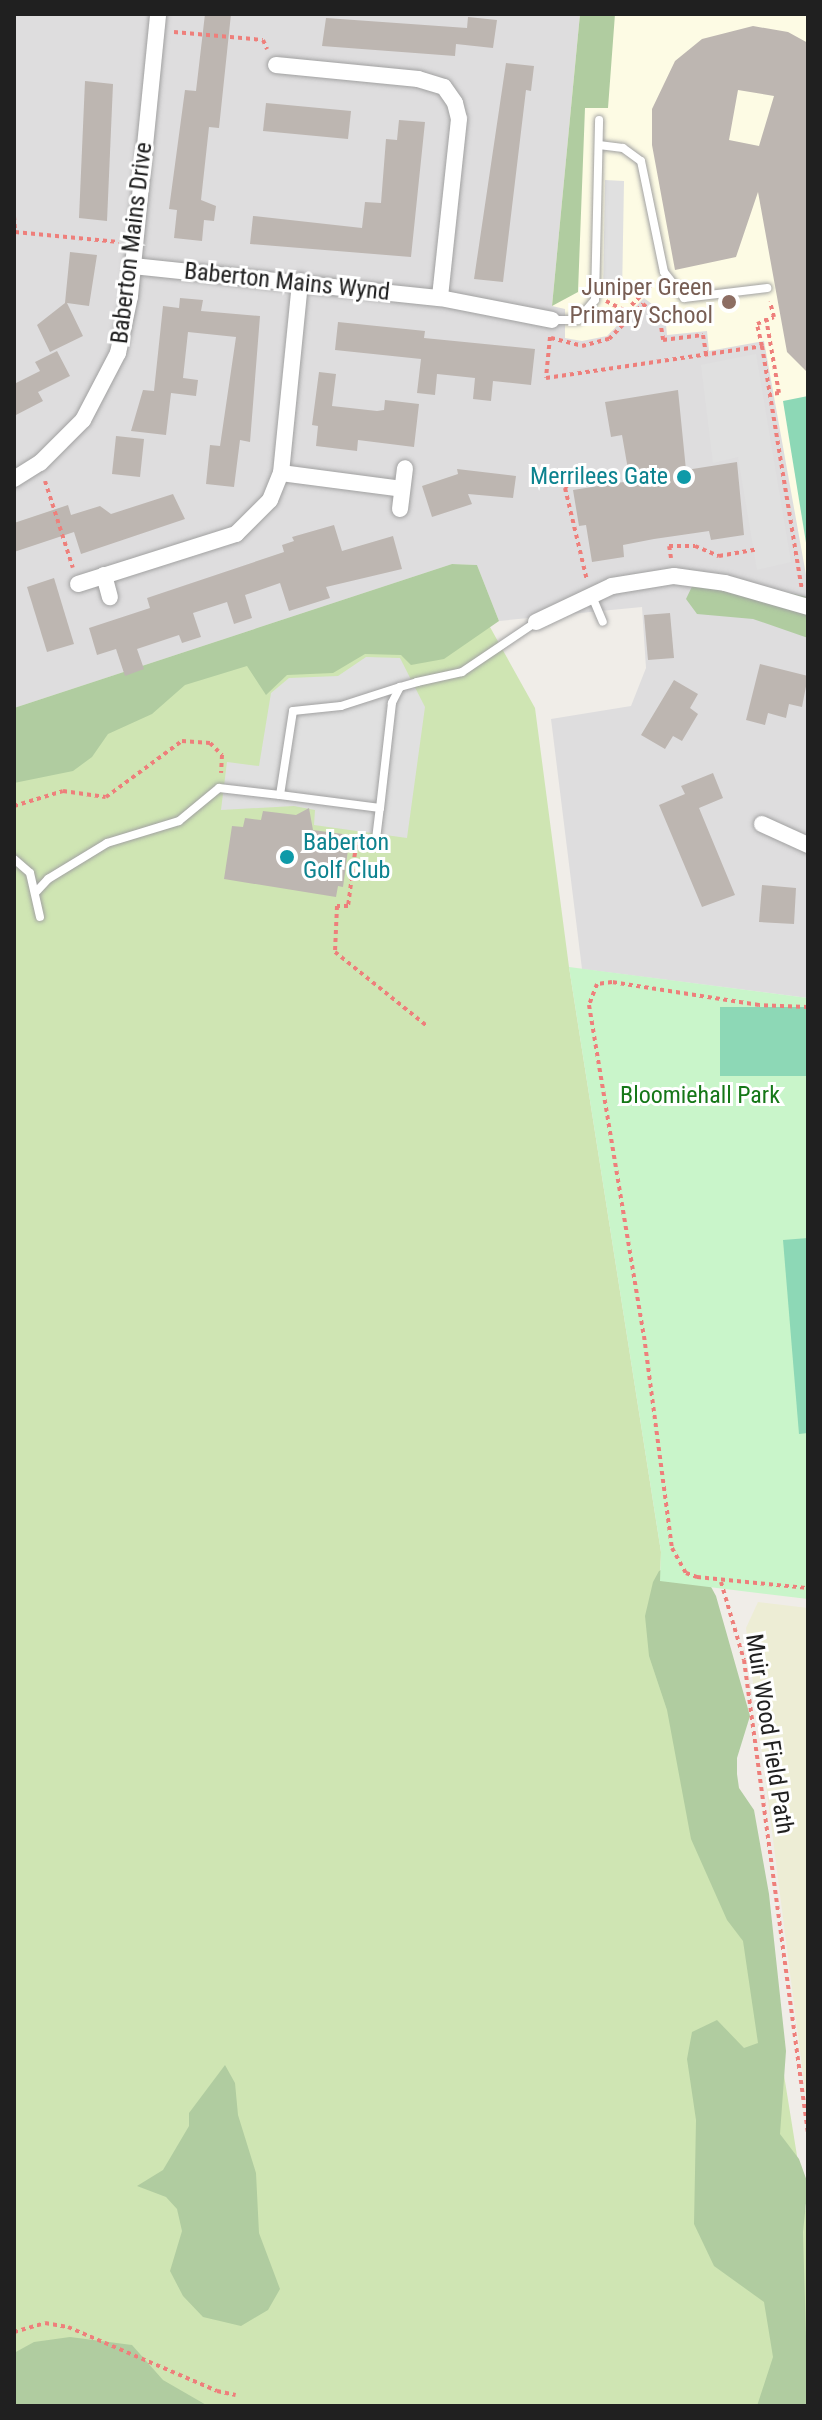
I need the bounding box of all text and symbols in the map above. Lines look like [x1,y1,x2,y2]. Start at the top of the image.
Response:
street label: Baberton Mains Drive [105,141,159,345]
street label: Baberton Mains Wynd [183,257,391,307]
place label: Juniper Green Primary School [570,274,713,330]
marker: Juniper Green Primary School [720,293,738,311]
place label: Merrilees Gate [530,463,668,491]
marker: Merrilees Gate [675,468,693,486]
place label: Baberton Golf Club [303,829,390,885]
marker: Baberton Golf Club [278,848,296,866]
park label: Bloomiehall Park [620,1082,780,1110]
street label: Muir Wood Field Path [739,1632,799,1836]

